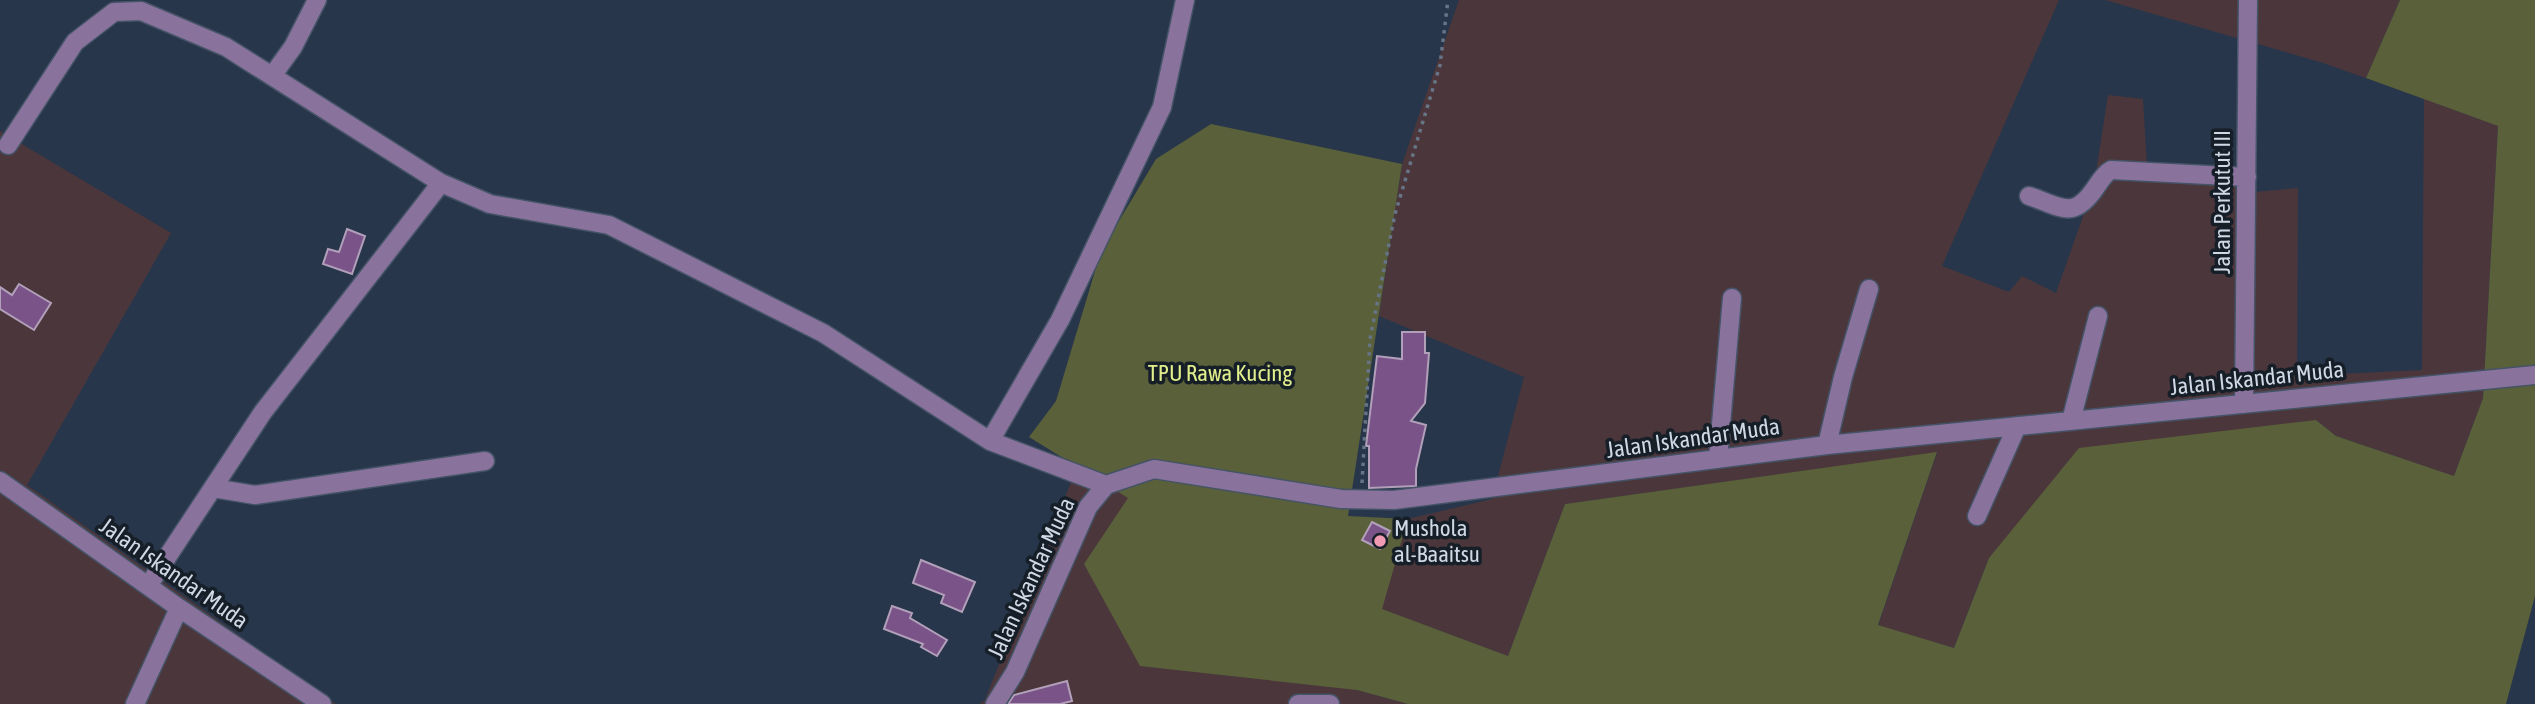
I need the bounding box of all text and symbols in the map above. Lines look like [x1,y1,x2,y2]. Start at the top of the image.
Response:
street label: Jalan Perkutut III [2209,130,2235,274]
street label: Jalan Iskandar Muda [2169,356,2345,400]
park label: TPU Rawa Kucing [1148,360,1292,386]
street label: Jalan Iskandar Muda [1605,413,1781,463]
street label: Jalan Iskandar Muda [982,493,1080,663]
street label: Jalan Iskandar Muda [95,512,253,634]
place label: Mushola al-Baaitsu [1394,515,1480,567]
marker: Mushola al-Baaitsu [1372,533,1388,549]

